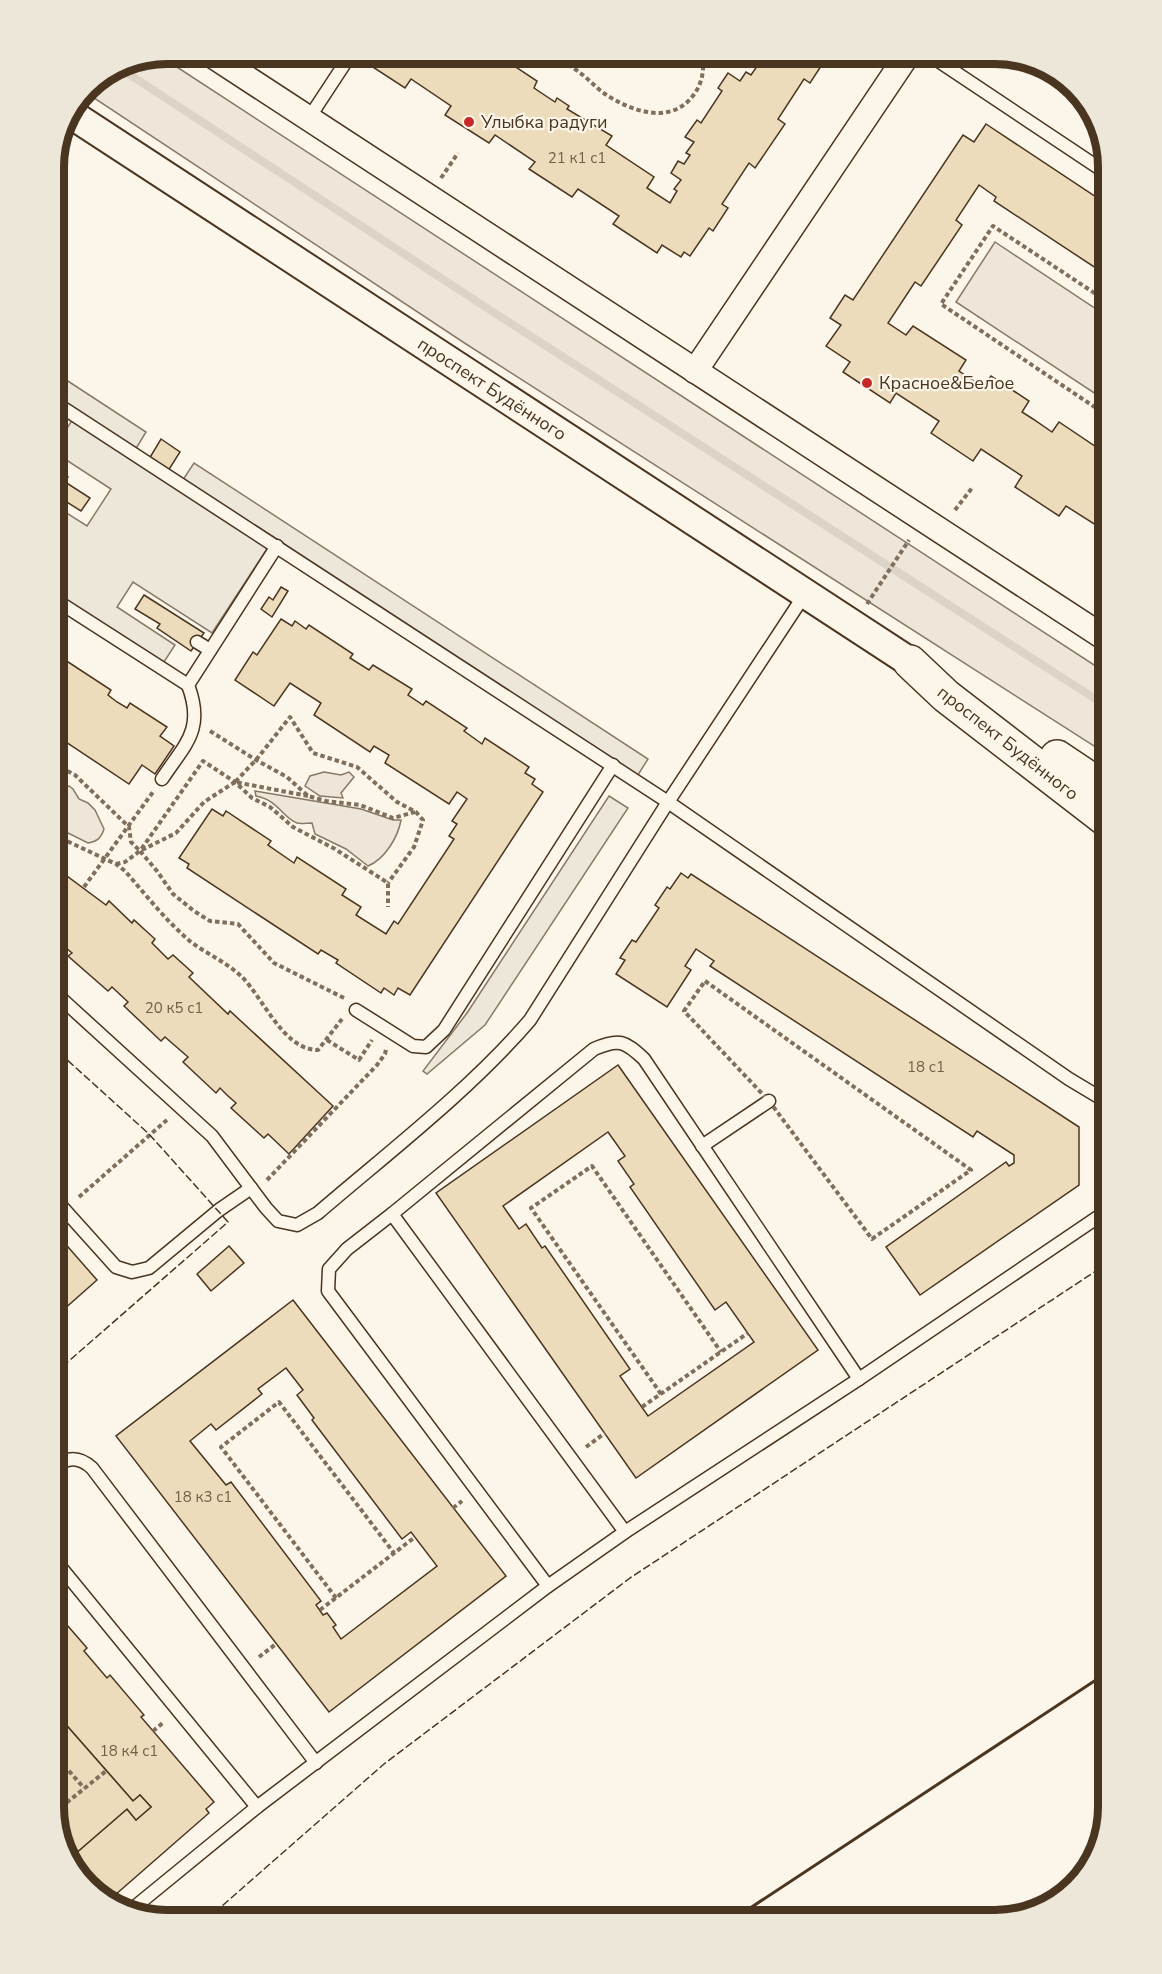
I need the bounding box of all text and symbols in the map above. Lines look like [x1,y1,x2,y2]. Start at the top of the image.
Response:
place label: Улыбка радуги [480,110,607,134]
marker: Улыбка радуги [462,115,476,129]
house number: 21 к1 с1 [548,148,606,168]
street label: проспект Будённого [413,332,571,446]
place label: Красное&Белое [879,371,1014,395]
marker: Красное&Белое [860,376,874,390]
street label: проспект Будённого [932,680,1084,806]
house number: 20 к5 с1 [145,998,203,1018]
house number: 18 с1 [907,1057,945,1077]
house number: 18 к3 с1 [174,1487,232,1507]
house number: 18 к4 с1 [100,1741,158,1761]

